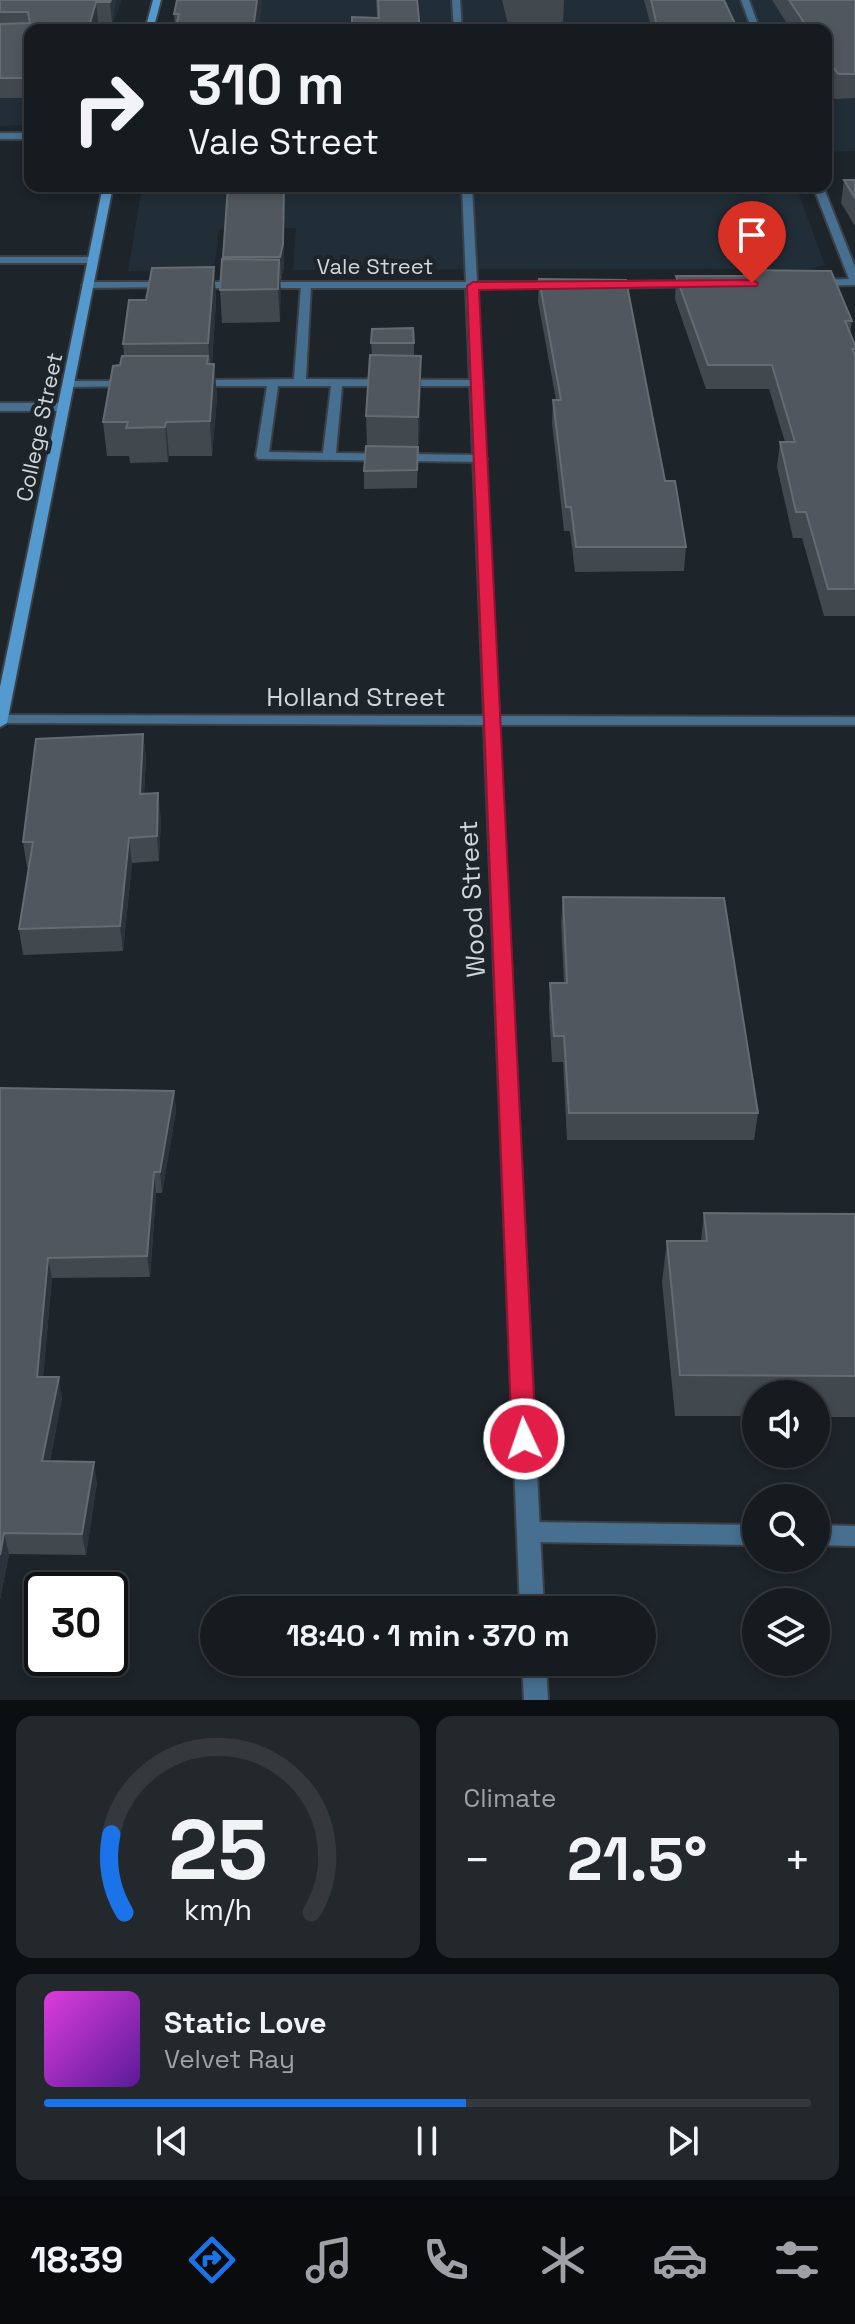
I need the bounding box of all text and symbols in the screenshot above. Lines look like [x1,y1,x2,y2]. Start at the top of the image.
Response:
text: 310 m [188,49,345,120]
icon: right [56,56,160,160]
text: Vale Street [188,119,379,165]
pin [718,201,786,283]
icon: arrive [730,213,774,257]
street label: Vale Street [317,252,433,280]
street label: College Street [10,350,68,504]
street label: Holland Street [266,680,446,714]
street label: Wood Street [451,820,493,978]
map controls [742,1380,830,1676]
button: sound [742,1380,830,1468]
position arrow [482,1397,566,1481]
button: search [742,1484,830,1572]
speed limit sign: 30 [24,1572,128,1676]
button: layers [742,1588,830,1676]
text: 18:40 · 1 min · 370 m [286,1616,570,1655]
text: Climate [464,1781,556,1815]
text: 25 [168,1797,267,1903]
text: 21.5° [567,1821,707,1898]
text: − [464,1832,491,1888]
text: + [784,1832,811,1888]
text: km/h [184,1892,252,1928]
text: Static Love [164,2003,327,2042]
text: Velvet Ray [164,2042,295,2076]
icon: previous [150,2119,194,2163]
icon: pause [405,2119,449,2163]
icon: next [661,2119,705,2163]
icon: directions [184,2232,240,2288]
icon: music [301,2232,357,2288]
icon: phone [418,2232,474,2288]
icon: climate [535,2232,591,2288]
icon: car [652,2232,708,2288]
icon: filters [769,2232,825,2288]
text: 18:39 [30,2237,123,2283]

